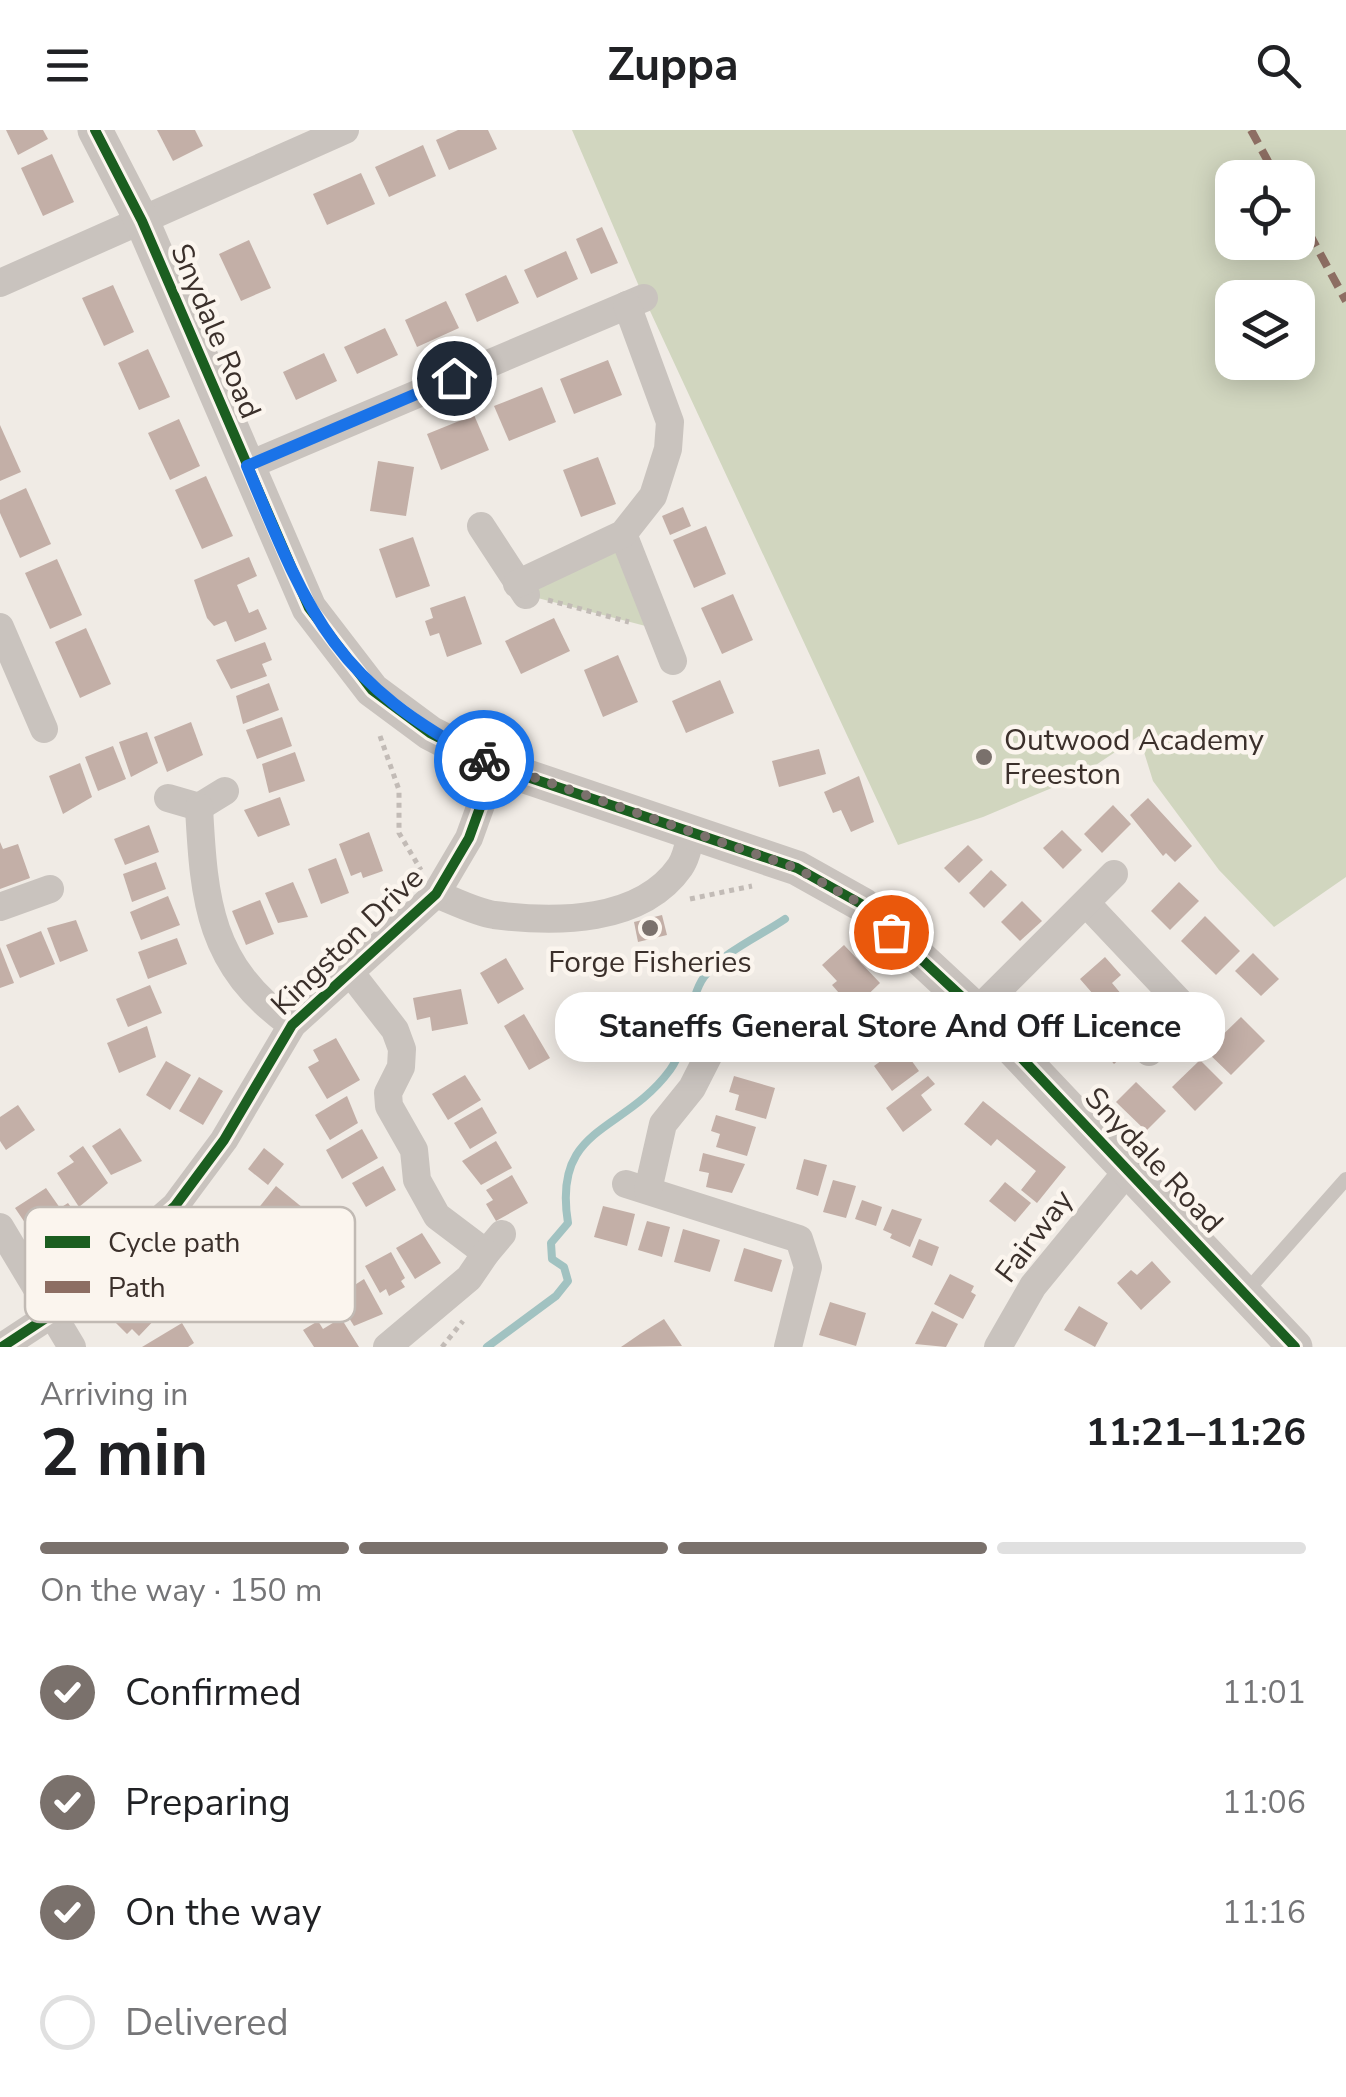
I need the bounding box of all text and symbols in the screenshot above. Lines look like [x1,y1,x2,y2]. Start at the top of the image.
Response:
text: Zuppa [607,35,739,96]
icon: menu [40,38,95,93]
icon: search [1251,38,1306,93]
map controls [1215,160,1315,380]
button: locate [1215,160,1315,260]
street label: Snydale Road [160,238,271,425]
button: layers [1215,280,1315,380]
pin [412,336,497,421]
icon: home [427,351,482,406]
courier [434,710,534,810]
place label: Outwood Academy Freeston [1004,720,1264,795]
icon: bike [457,733,512,788]
marker: Outwood Academy Freeston [973,746,995,768]
street label: Kingston Drive [262,858,433,1025]
pin [849,890,934,975]
icon: bag [864,905,919,960]
marker: Forge Fisheries [639,917,661,939]
place label: Forge Fisheries [548,942,752,983]
callout: Staneffs General Store And Off Licence [556,992,1226,1062]
text: Staneffs General Store And Off Licence [599,1005,1181,1048]
street label: Snydale Road [1075,1078,1232,1242]
street label: Fairway [986,1181,1083,1291]
legend [25,1207,355,1322]
text: Cycle path [108,1224,240,1262]
text: Path [108,1269,166,1307]
text: Arriving in [40,1373,188,1416]
text: 11:21–11:26 [1086,1407,1306,1458]
text: 2 min [40,1409,208,1498]
text: On the way · 150 m [40,1569,322,1612]
icon: check [40,1665,95,1720]
text: Confirmed [125,1667,302,1718]
text: 11:01 [1222,1671,1306,1714]
icon: check [40,1775,95,1830]
text: Preparing [125,1777,291,1828]
text: 11:06 [1222,1781,1306,1824]
icon: check [40,1885,95,1940]
text: On the way [125,1887,321,1938]
text: 11:16 [1222,1891,1306,1934]
text: Delivered [125,1997,289,2048]

